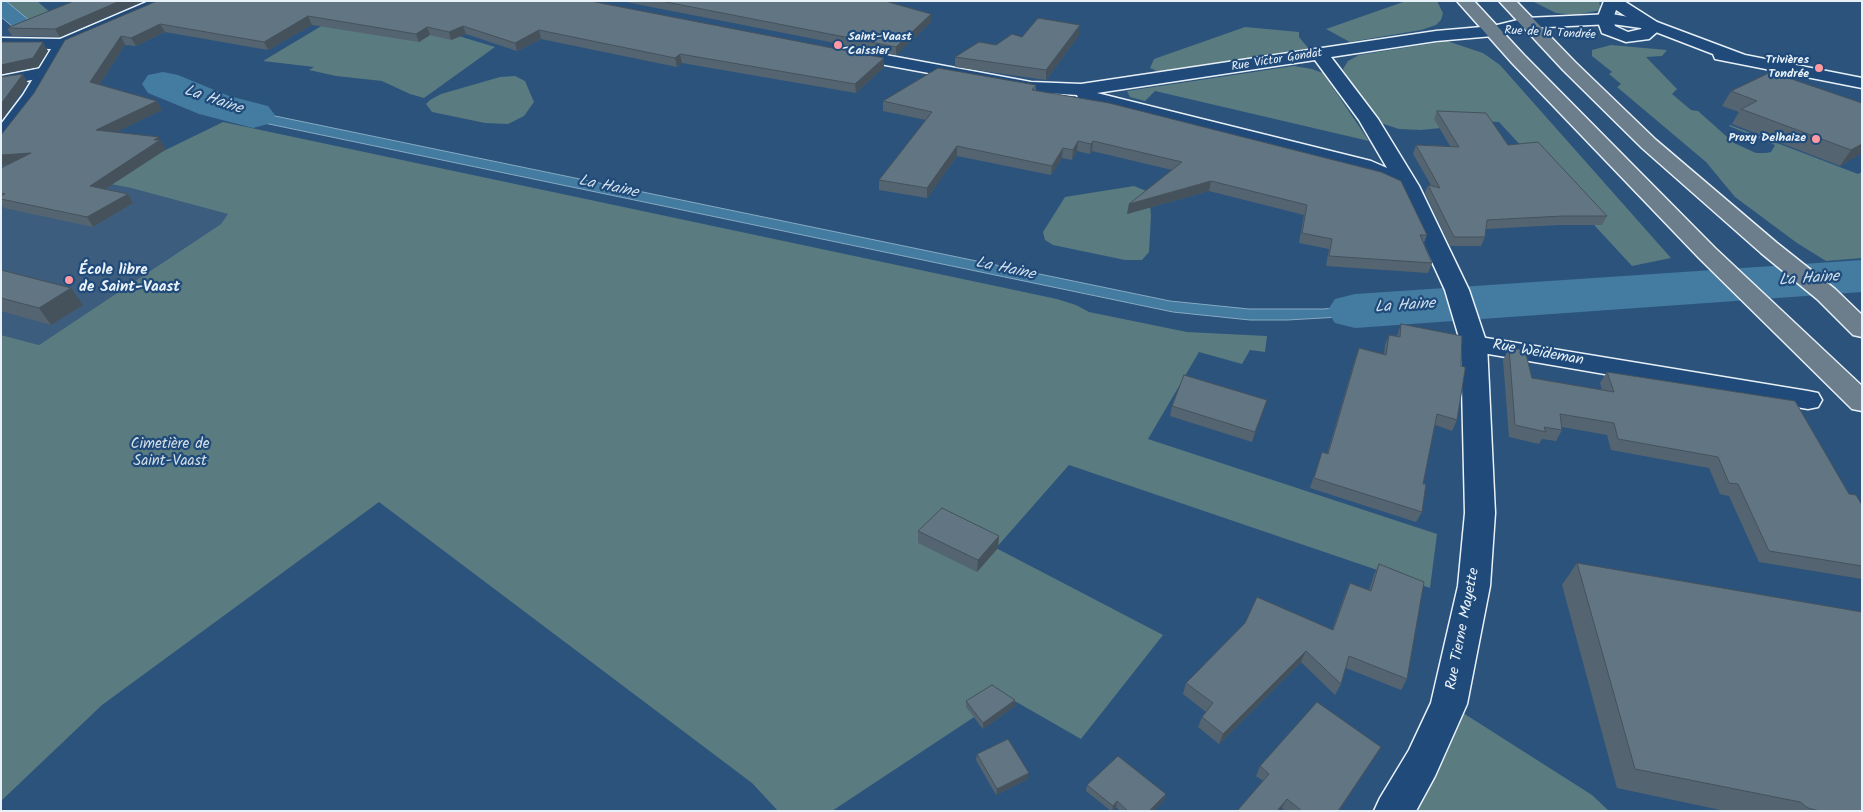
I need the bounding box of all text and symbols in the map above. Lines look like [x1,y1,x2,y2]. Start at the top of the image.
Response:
street label: Rue de la Tondrée [1504,24,1596,44]
place label: Saint-Vaast Caissier [848,31,912,59]
marker: Saint-Vaast Caissier [832,39,844,51]
street label: Rue Victor Gondat [1231,47,1323,75]
place label: Trivières Tondrée [1766,54,1809,82]
marker: Trivières Tondrée [1813,62,1825,74]
water label: La Haine [181,82,245,120]
place label: Proxy Delhaize [1728,132,1806,146]
marker: Proxy Delhaize [1810,133,1822,145]
water label: La Haine [576,172,640,204]
water label: La Haine [973,254,1037,286]
place label: École libre de Saint-Vaast [79,262,180,297]
water label: La Haine [1778,268,1840,292]
marker: École libre de Saint-Vaast [63,274,75,286]
water label: La Haine [1374,295,1436,319]
street label: Rue Weideman [1491,337,1585,371]
park label: Cimetière de Saint-Vaast [130,436,210,471]
street label: Rue Tierne Mayette [1443,567,1485,691]

